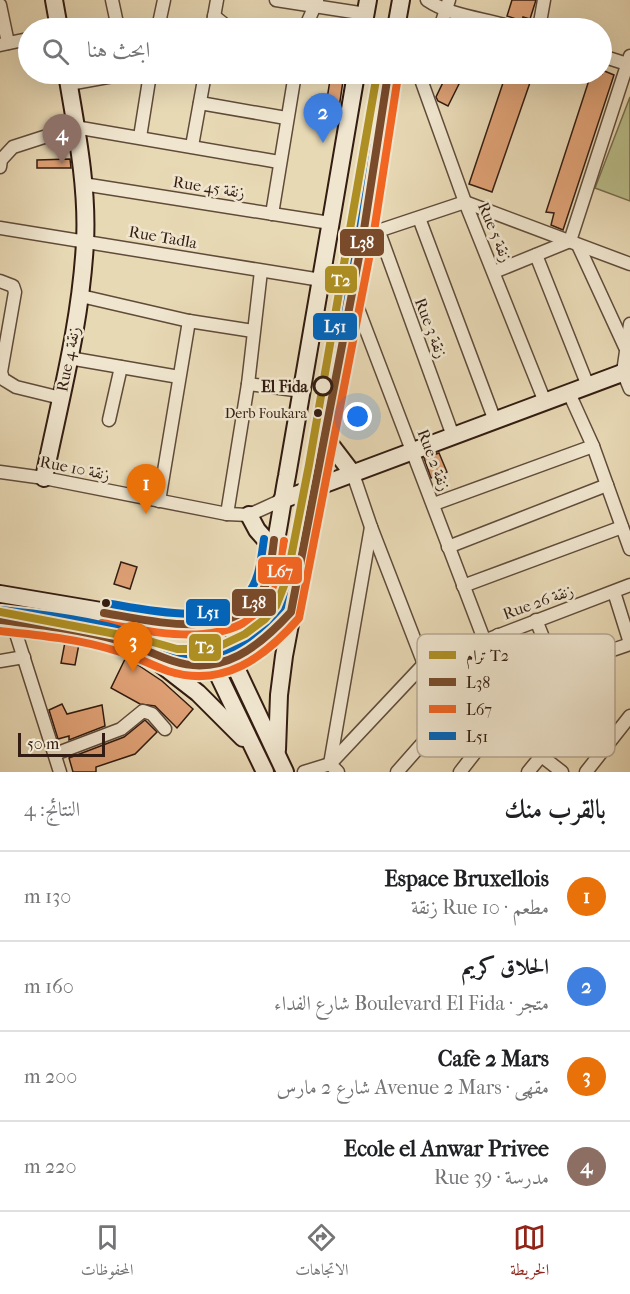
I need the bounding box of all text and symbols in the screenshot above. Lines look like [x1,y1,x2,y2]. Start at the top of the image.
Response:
search box [18,18,612,84]
icon: search [39,35,72,68]
text: ابحث هنا [87,37,150,63]
pin: 2 [304,94,342,143]
pin: 4 [42,114,82,164]
street label: Rue 45 زنقة [172,172,246,202]
street label: Rue 5 زنقة [474,199,516,265]
street label: Rue Tadla [127,222,199,252]
line badge: L38 [339,228,385,257]
text: L38 [350,233,374,253]
line badge: T2 [324,265,358,294]
text: T2 [330,271,351,290]
street label: Rue 3 زنقة [411,295,451,361]
line badge: L51 [312,312,358,341]
text: L51 [324,317,346,336]
street label: Rue 4 زنقة [52,325,84,393]
marker: El Fida [313,376,333,396]
place label: El Fida [261,377,309,396]
your location [343,402,372,431]
place label: Derb Foukara [225,405,308,422]
marker: Derb Foukara [312,407,324,419]
street label: Rue 2 زنقة [414,426,454,494]
street label: Rue 10 زنقة [38,452,112,484]
pin: 1 [126,464,166,514]
line badge: L67 [257,556,303,585]
text: L67 [267,562,293,581]
street label: Rue 26 زنقة [500,580,576,624]
line badge: L38 [231,588,277,617]
text: L38 [242,593,266,613]
unlabelled marker [100,597,112,609]
line badge: L51 [185,598,231,627]
text: L51 [197,603,219,622]
pin: 3 [114,622,152,672]
line badge: T2 [188,633,222,662]
legend [417,634,615,757]
text: T2 [194,638,215,657]
text: ترام T2 [466,646,509,670]
text: L38 [466,673,490,692]
text: L67 [466,700,492,719]
text: L51 [466,727,488,746]
scale bar [18,730,105,758]
text: 50 m [27,734,59,753]
text: بالقرب منك [504,794,606,825]
text: النتائج: 4 [24,798,80,821]
text: Espace Bruxellois [384,866,549,892]
text: 130 m [24,885,71,908]
text: 1 [583,885,590,908]
text: مطعم · Rue 10 زنقة [411,896,549,919]
text: الحلاق كريم [462,954,549,980]
text: 160 m [24,975,74,998]
text: 2 [581,975,592,998]
text: متجر · Boulevard El Fida شارع الفداء [274,992,549,1015]
text: Cafe 2 Mars [438,1046,549,1072]
text: 200 m [24,1065,77,1088]
text: 3 [582,1065,591,1088]
text: مقهى · Avenue 2 Mars شارع 2 مارس [277,1076,549,1099]
text: Ecole el Anwar Privee [344,1136,549,1162]
text: 220 m [24,1155,77,1178]
text: 4 [581,1155,592,1178]
text: مدرسة · Rue 39 [434,1166,549,1189]
tab: المحفوظات [81,1221,134,1285]
tab: الاتجاهات [295,1221,349,1285]
tab: الخريطة [510,1221,549,1285]

